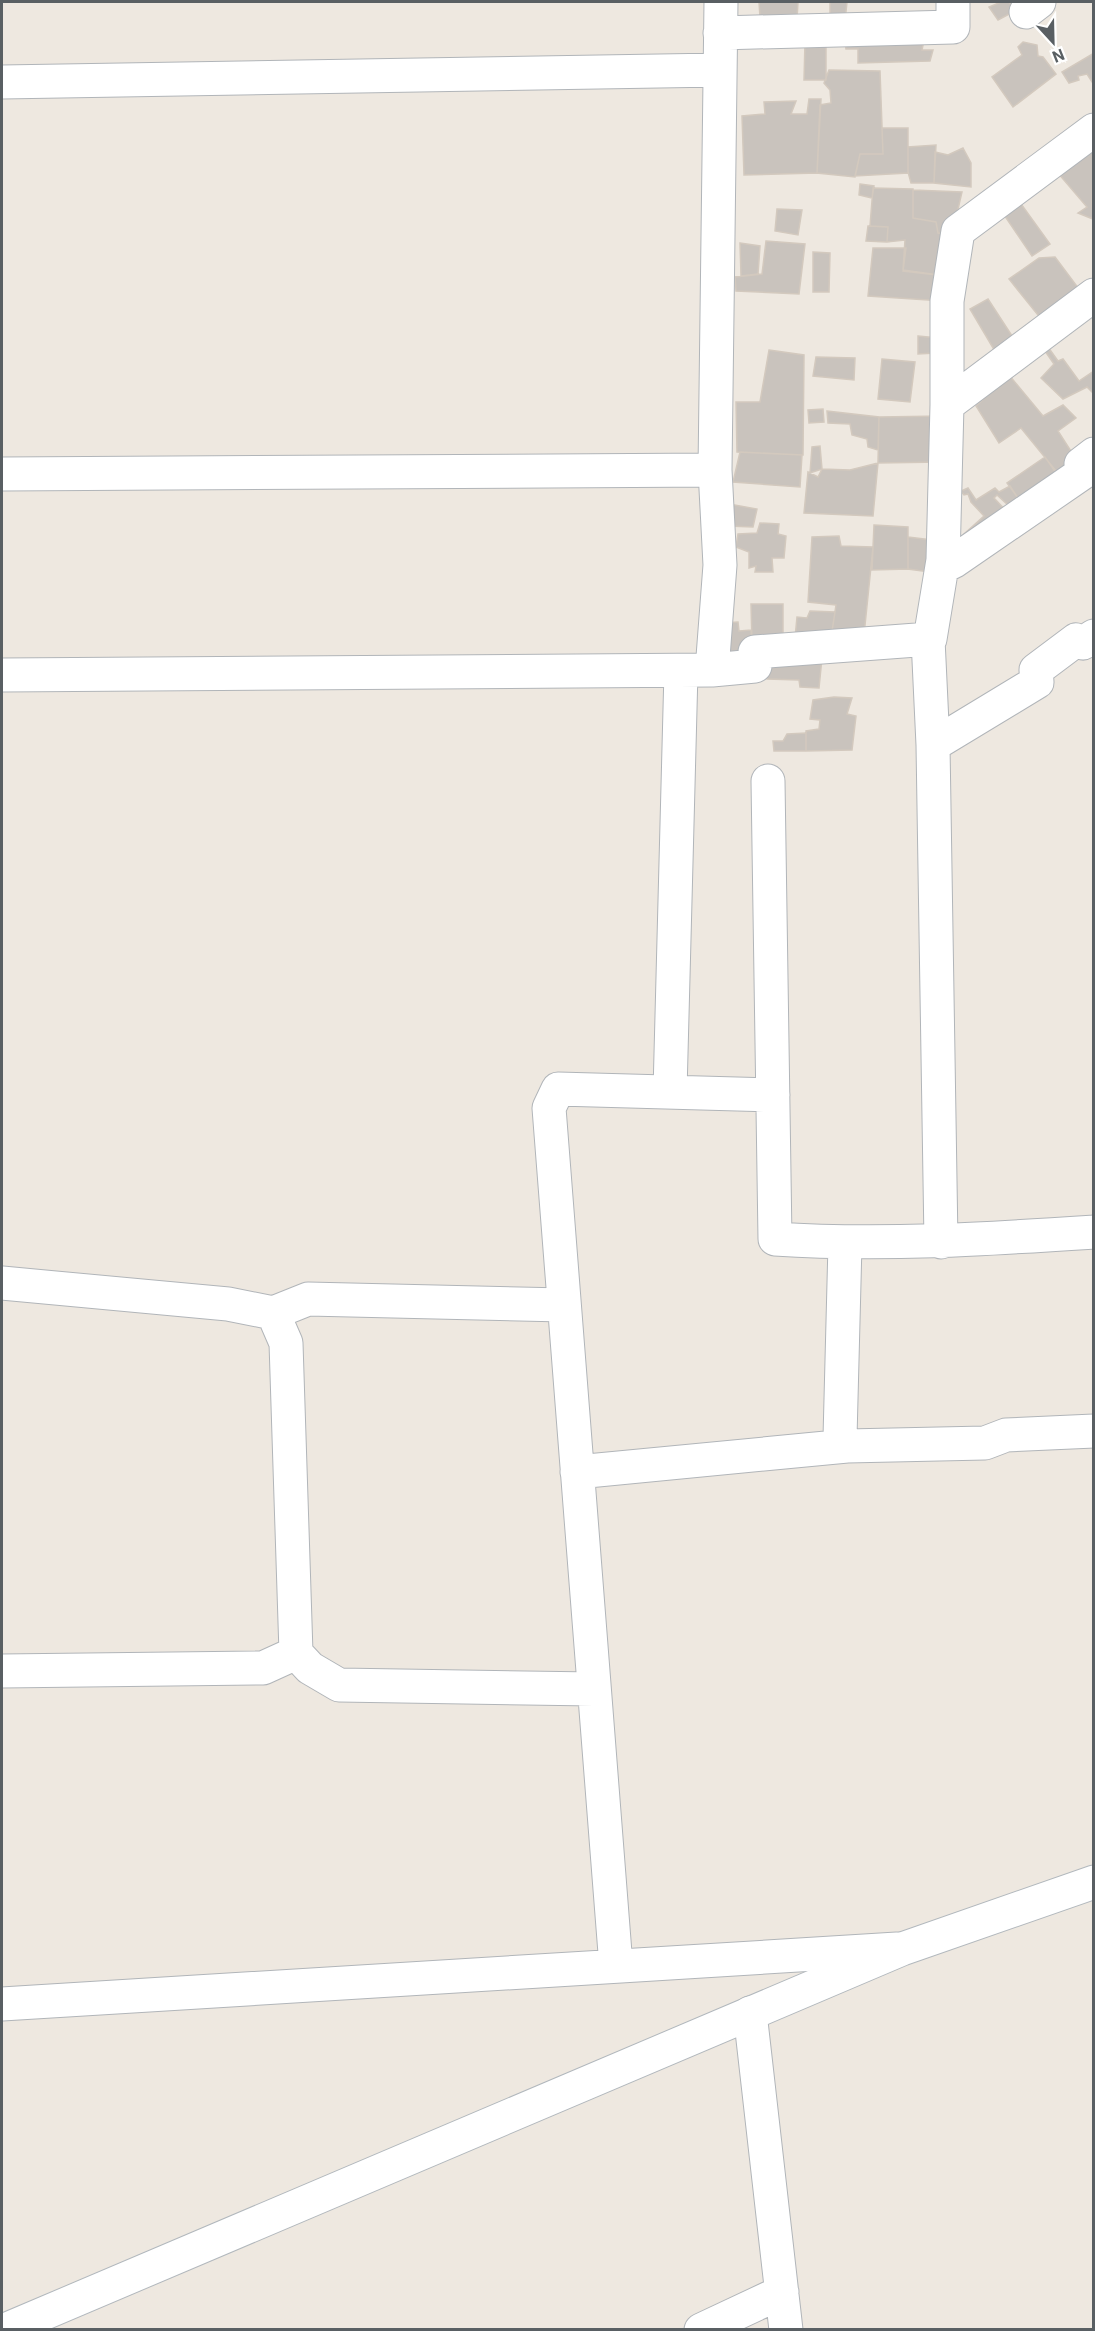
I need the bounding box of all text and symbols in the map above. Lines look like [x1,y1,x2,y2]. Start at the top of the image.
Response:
north arrow [1023,12,1083,72]
text: N [1050,45,1067,66]

